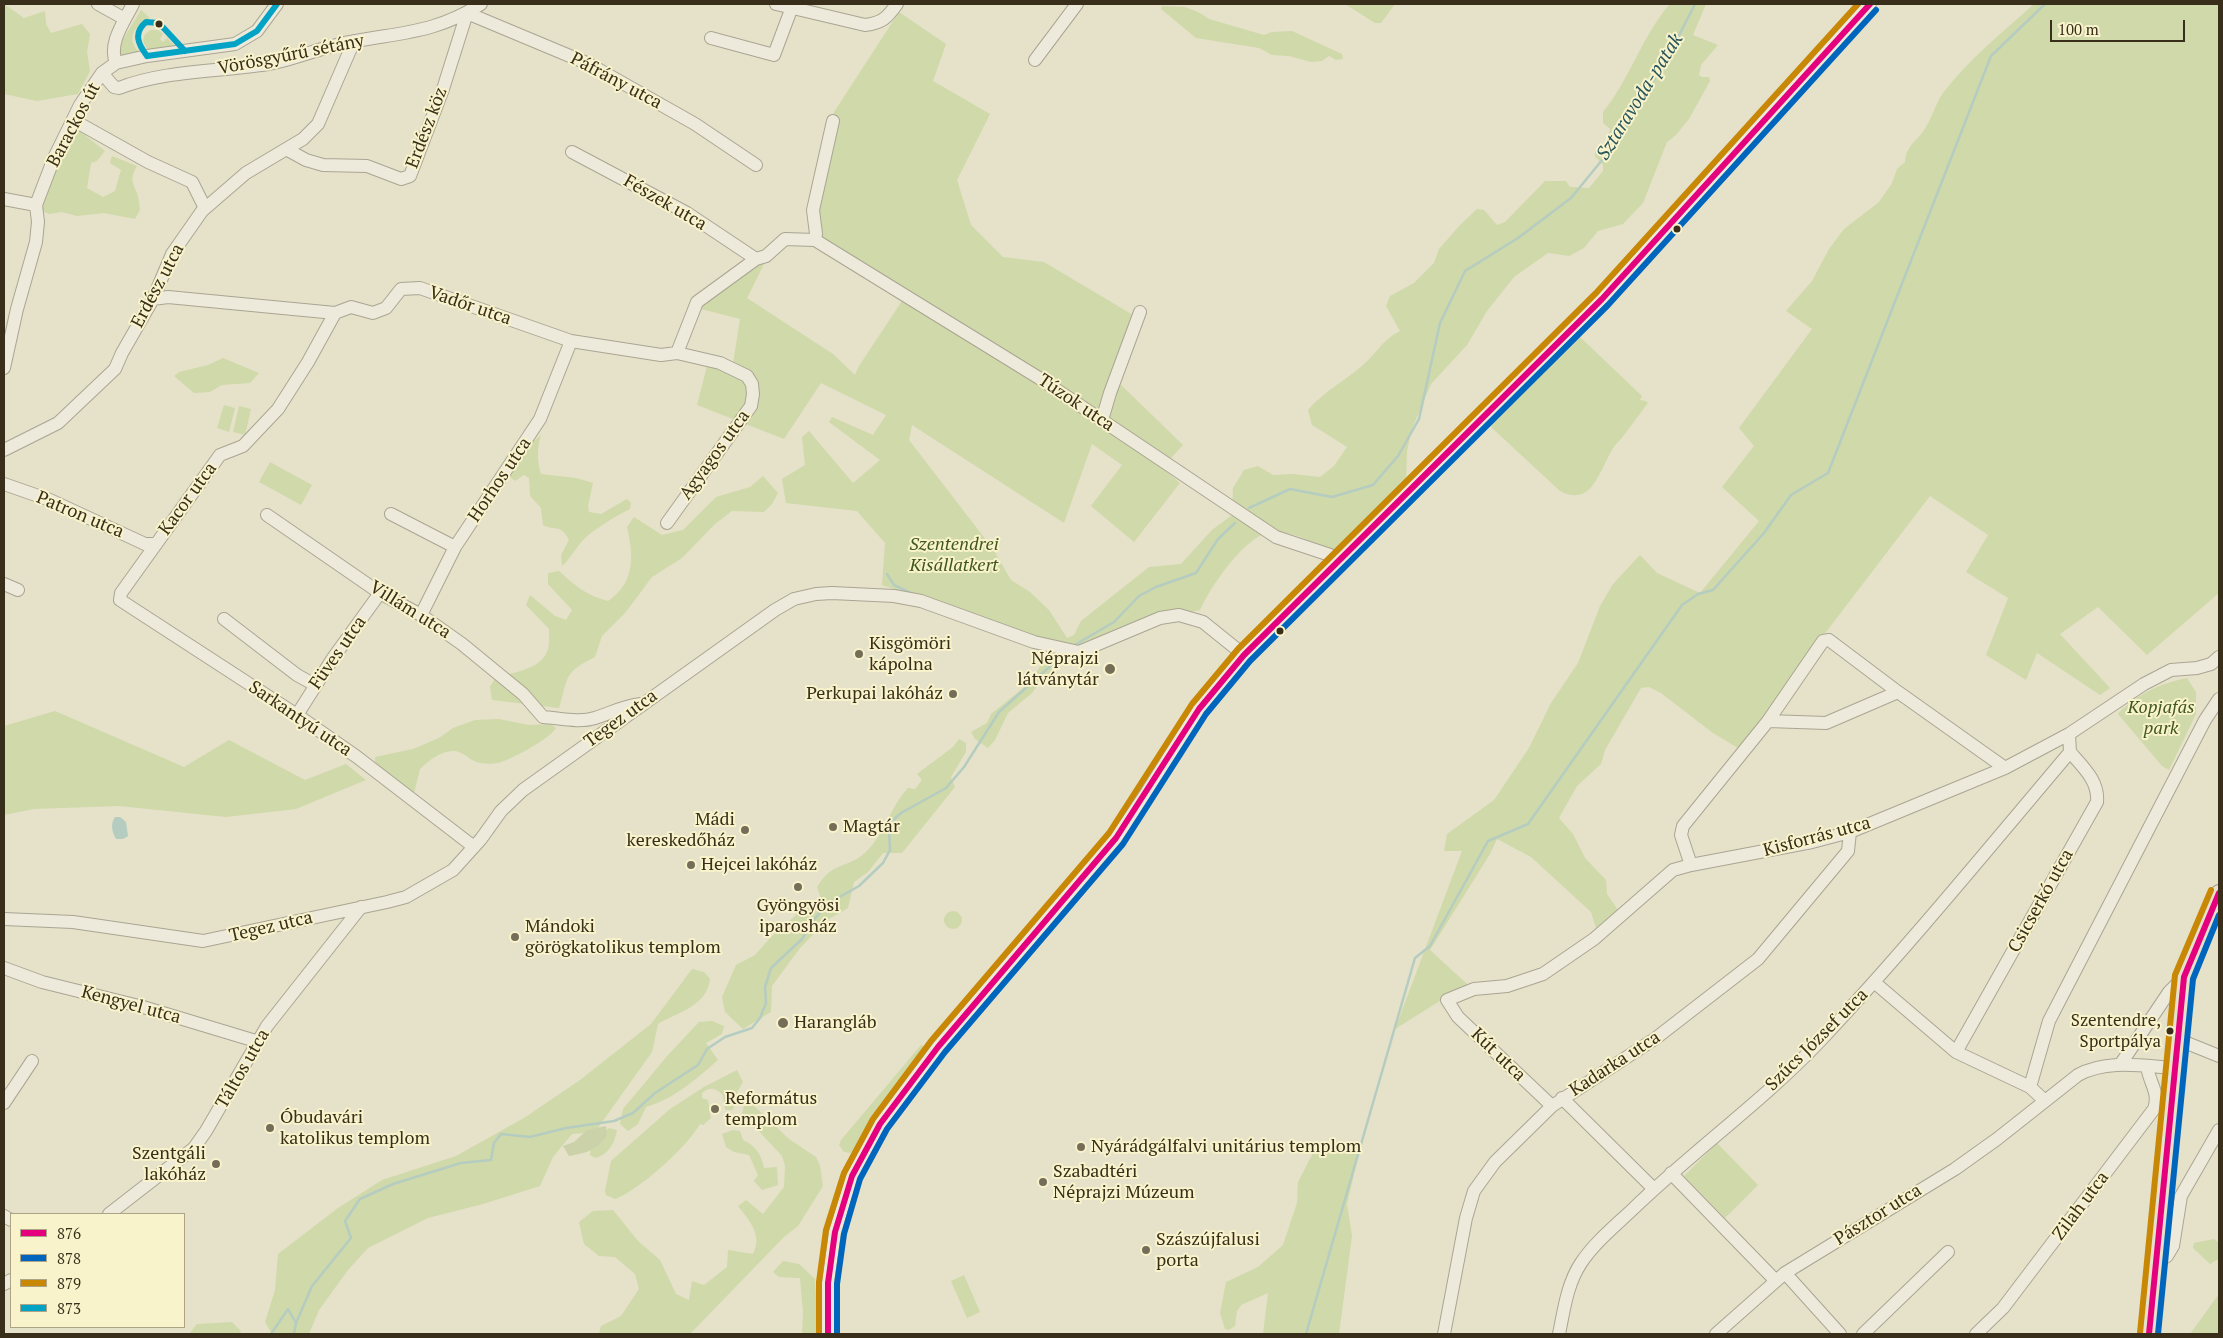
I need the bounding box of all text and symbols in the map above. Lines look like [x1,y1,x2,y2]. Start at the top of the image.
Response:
scale bar [2053,10,2188,42]
unlabelled marker [154,19,164,29]
text: 100 m [2058,19,2099,39]
street label: Vörösgyűrű sétány [216,30,366,80]
water label: Sztaravoda-patak [1592,30,1688,164]
street label: Páfrány utca [567,48,665,114]
street label: Barackos út [43,79,105,171]
street label: Erdész köz [402,84,452,172]
street label: Fészek utca [620,171,710,235]
unlabelled marker [1672,224,1682,234]
street label: Erdész utca [127,240,189,332]
street label: Vadőr utca [426,282,514,330]
street label: Túzok utca [1034,370,1118,436]
street label: Agyagos utca [675,406,755,504]
street label: Horhos utca [464,434,536,526]
street label: Kacor utca [154,458,222,540]
street label: Patron utca [33,487,127,543]
park label: Szentendrei Kisállatkert [909,534,999,576]
street label: Villám utca [365,576,455,644]
street label: Füves utca [305,612,371,694]
unlabelled marker [1275,626,1285,636]
place label: Kisgömöri kápolna [869,633,951,676]
marker: Kisgömöri kápolna [853,648,865,660]
place label: Néprajzi látványtár [1017,648,1099,691]
marker: Néprajzi látványtár [1103,662,1117,676]
street label: Sarkantyú utca [244,677,356,761]
place label: Perkupai lakóház [806,683,943,705]
street label: Tegez utca [580,685,662,753]
marker: Perkupai lakóház [947,688,959,700]
park label: Kopjafás park [2127,697,2195,740]
place label: Mádi kereskedőház [627,809,735,852]
street label: Kisforrás utca [1761,812,1873,862]
place label: Magtár [843,816,900,838]
marker: Magtár [827,821,839,833]
marker: Mádi kereskedőház [739,824,751,836]
street label: Csicserkó utca [2004,846,2078,956]
place label: Hejcei lakóház [701,854,817,876]
marker: Hejcei lakóház [685,859,697,871]
marker: Gyöngyösi iparosház [792,881,804,893]
place label: Gyöngyösi iparosház [756,895,840,938]
street label: Tegez utca [227,907,315,947]
place label: Mándoki görögkatolikus templom [525,916,721,959]
marker: Mándoki görögkatolikus templom [509,931,521,943]
street label: Kengyel utca [79,981,183,1029]
street label: Szűcs József utca [1761,984,1873,1096]
place label: Szentendre, Sportpálya [2071,1011,2161,1051]
place label: Harangláb [794,1012,877,1034]
marker: Harangláb [776,1016,790,1030]
street label: Kút utca [1466,1024,1530,1086]
street label: Táltos utca [212,1025,274,1113]
marker: Szentendre, Sportpálya [2165,1026,2175,1036]
street label: Kadarka utca [1566,1027,1664,1101]
place label: Református templom [725,1088,817,1130]
marker: Református templom [709,1103,721,1115]
place label: Óbudavári katolikus templom [280,1107,430,1150]
marker: Óbudavári katolikus templom [264,1122,276,1134]
place label: Nyárádgálfalvi unitárius templom [1091,1136,1361,1158]
marker: Nyárádgálfalvi unitárius templom [1075,1141,1087,1153]
place label: Szentgáli lakóház [132,1143,206,1186]
marker: Szentgáli lakóház [210,1158,222,1170]
place label: Szabadtéri Néprajzi Múzeum [1053,1161,1195,1204]
street label: Zilah utca [2048,1167,2114,1245]
marker: Szabadtéri Néprajzi Múzeum [1037,1176,1049,1188]
street label: Pásztor utca [1830,1180,1926,1250]
legend [10,1213,185,1328]
text: 876 [57,1223,81,1243]
place label: Szászújfalusi porta [1156,1229,1260,1272]
marker: Szászújfalusi porta [1140,1244,1152,1256]
text: 878 [57,1248,81,1268]
text: 879 [57,1273,81,1293]
text: 873 [57,1298,81,1318]

